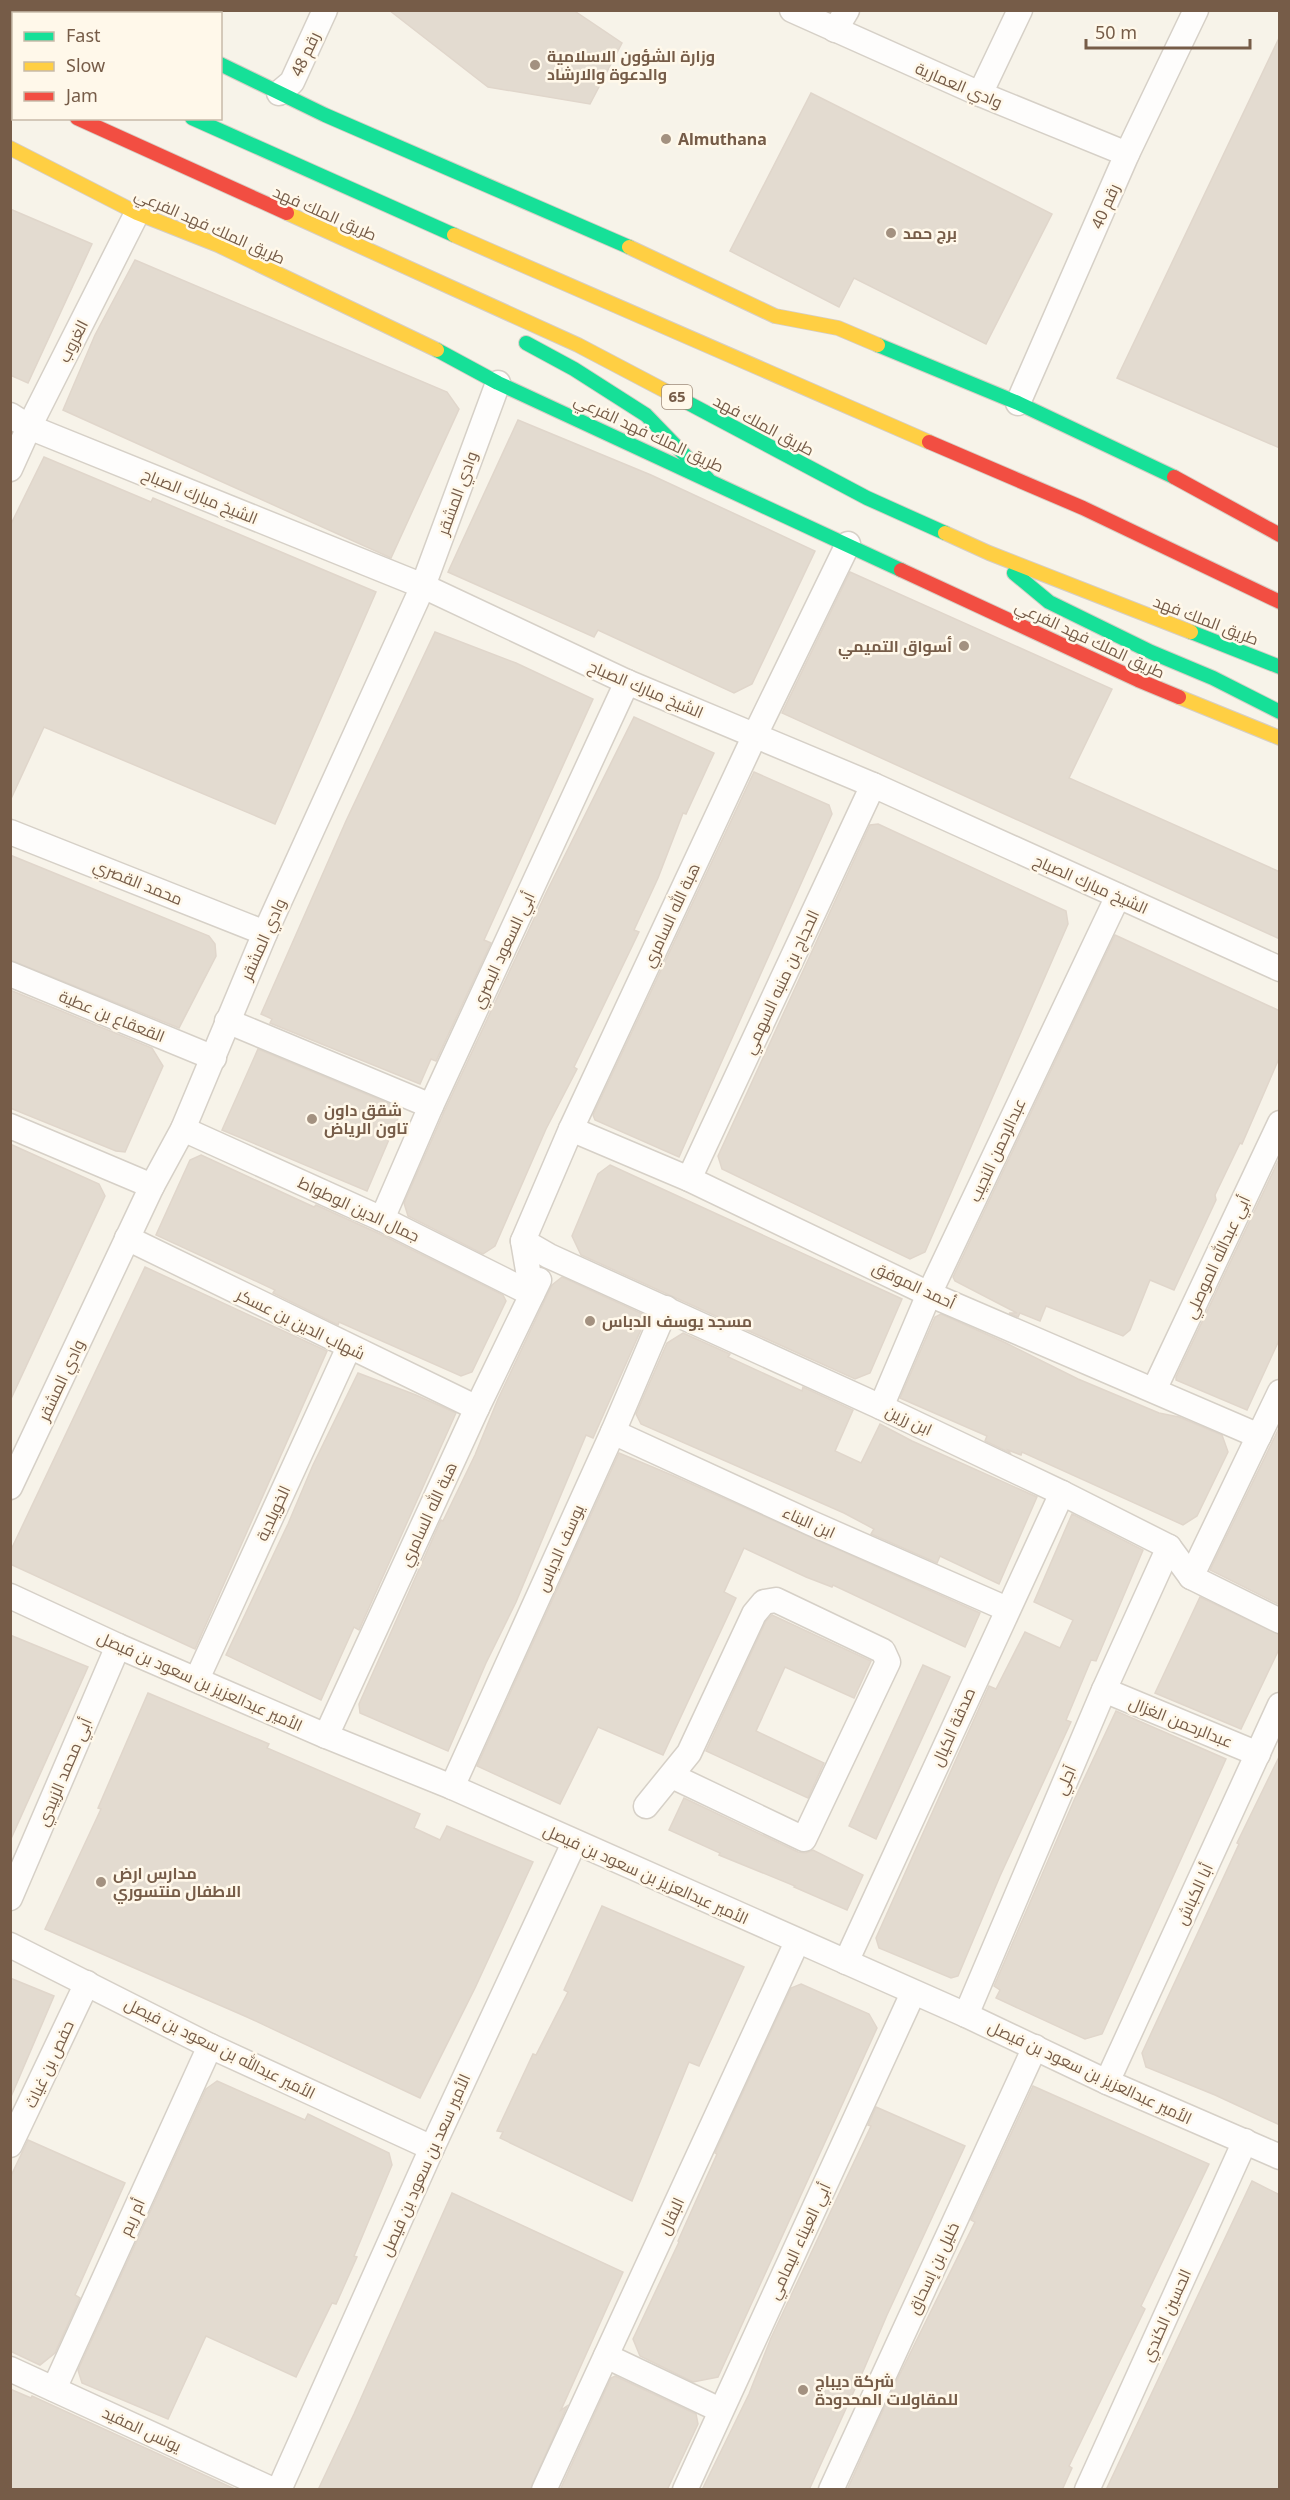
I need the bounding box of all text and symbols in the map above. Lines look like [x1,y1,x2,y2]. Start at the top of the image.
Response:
legend [12,12,222,120]
scale bar [1086,12,1250,50]
text: 50 m [1095,20,1137,44]
text: Fast [66,23,101,47]
street label: رقم 48 [285,28,326,80]
place label: وزارة الشؤون الاسلامية والدعوة والارشاد [547,45,715,85]
text: Slow [66,53,105,77]
street label: وادي العمارية [911,57,1006,116]
marker: وزارة الشؤون الاسلامية والدعوة والارشاد [528,58,542,72]
text: Jam [64,83,98,107]
place label: Almuthana [678,128,767,150]
marker: Almuthana [659,132,673,146]
street label: طريق الملك فهد [270,180,380,246]
street label: رقم 40 [1085,180,1126,232]
street label: طريق الملك فهد الفرعي [130,183,289,272]
place label: برج حمد [903,222,957,244]
marker: برج حمد [884,226,898,240]
street label: الغروب [53,316,93,366]
road number: 65 [662,385,692,409]
street label: طريق الملك فهد الفرعي [569,389,727,480]
street label: طريق الملك فهد [710,389,818,461]
street label: وادي المشقر [431,448,485,540]
street label: الشيخ مبارك الصباح [138,463,261,530]
street label: طريق الملك فهد [1150,590,1262,650]
street label: طريق الملك فهد الفرعي [1010,595,1168,686]
place label: أسواق التميمي [838,635,952,659]
marker: أسواق التميمي [957,639,971,653]
street label: الشيخ مبارك الصباح [585,655,707,724]
street label: الشيخ مبارك الصباح [1030,849,1152,920]
street label: محمد القصري [89,854,186,913]
street label: هبة الله السامري [637,859,708,972]
street label: أبي السعود البصري [466,888,542,1013]
street label: وادي المشقر [235,895,294,986]
street label: الحجاج بن منبه السهمي [738,906,827,1059]
street label: القعقاع بن عطية [56,985,168,1048]
street label: عبدالرحمن النجيب [963,1095,1031,1205]
place label: شقق داون تاون الرياض [324,1099,409,1139]
marker: شقق داون تاون الرياض [305,1112,319,1126]
street label: جمال الدين الوطواط [295,1171,423,1247]
street label: أبي عبدالله الموصلي [1179,1192,1258,1323]
street label: أحمد الموفق [869,1256,959,1314]
street label: شهاب الدين بن عسكر [232,1283,369,1365]
place label: مسجد يوسف الدباس [602,1310,752,1332]
marker: مسجد يوسف الدباس [583,1314,597,1328]
street label: وادي المشقر [32,1336,92,1426]
street label: ابن رزين [882,1400,936,1440]
street label: هبة الله السامري [394,1458,465,1571]
street label: الخويلدية [251,1482,295,1544]
street label: يوسف الدباس [531,1500,589,1595]
street label: ابن البناء [779,1501,839,1543]
street label: الأمير عبدالعزيز بن سعود بن فيصل [94,1626,306,1736]
street label: صدقة الكيال [926,1684,980,1770]
street label: عبدالرحمن الغزال [1126,1691,1236,1753]
street label: أبي محمد الزبيدي [31,1714,99,1831]
street label: آجلي [1049,1761,1084,1799]
street label: الأمير عبدالعزيز بن سعود بن فيصل [540,1819,752,1929]
street label: أبا الكباش [1170,1860,1218,1928]
place label: مدارس ارض الاطفال منتسوري [113,1862,241,1904]
marker: مدارس ارض الاطفال منتسوري [94,1875,108,1889]
street label: الأمير عبدالله بن سعود بن فيصل [121,1992,319,2104]
street label: الأمير عبدالعزيز بن سعود بن فيصل [985,2015,1195,2129]
street label: حفص بن غياث [19,2017,79,2111]
street label: الأمير سعد بن سعود بن فيصل [375,2070,475,2260]
street label: أبي العيناء اليمامي [762,2179,838,2304]
street label: البقال [653,2194,689,2238]
street label: أم ريم [114,2195,151,2240]
street label: خليل بن إسحاق [902,2218,964,2318]
street label: الحسين الكندي [1136,2265,1199,2366]
place label: شركة ديباج للمقاولات المحدودة [815,2370,958,2410]
marker: شركة ديباج للمقاولات المحدودة [796,2383,810,2397]
street label: يونس المفيد [99,2401,186,2457]

